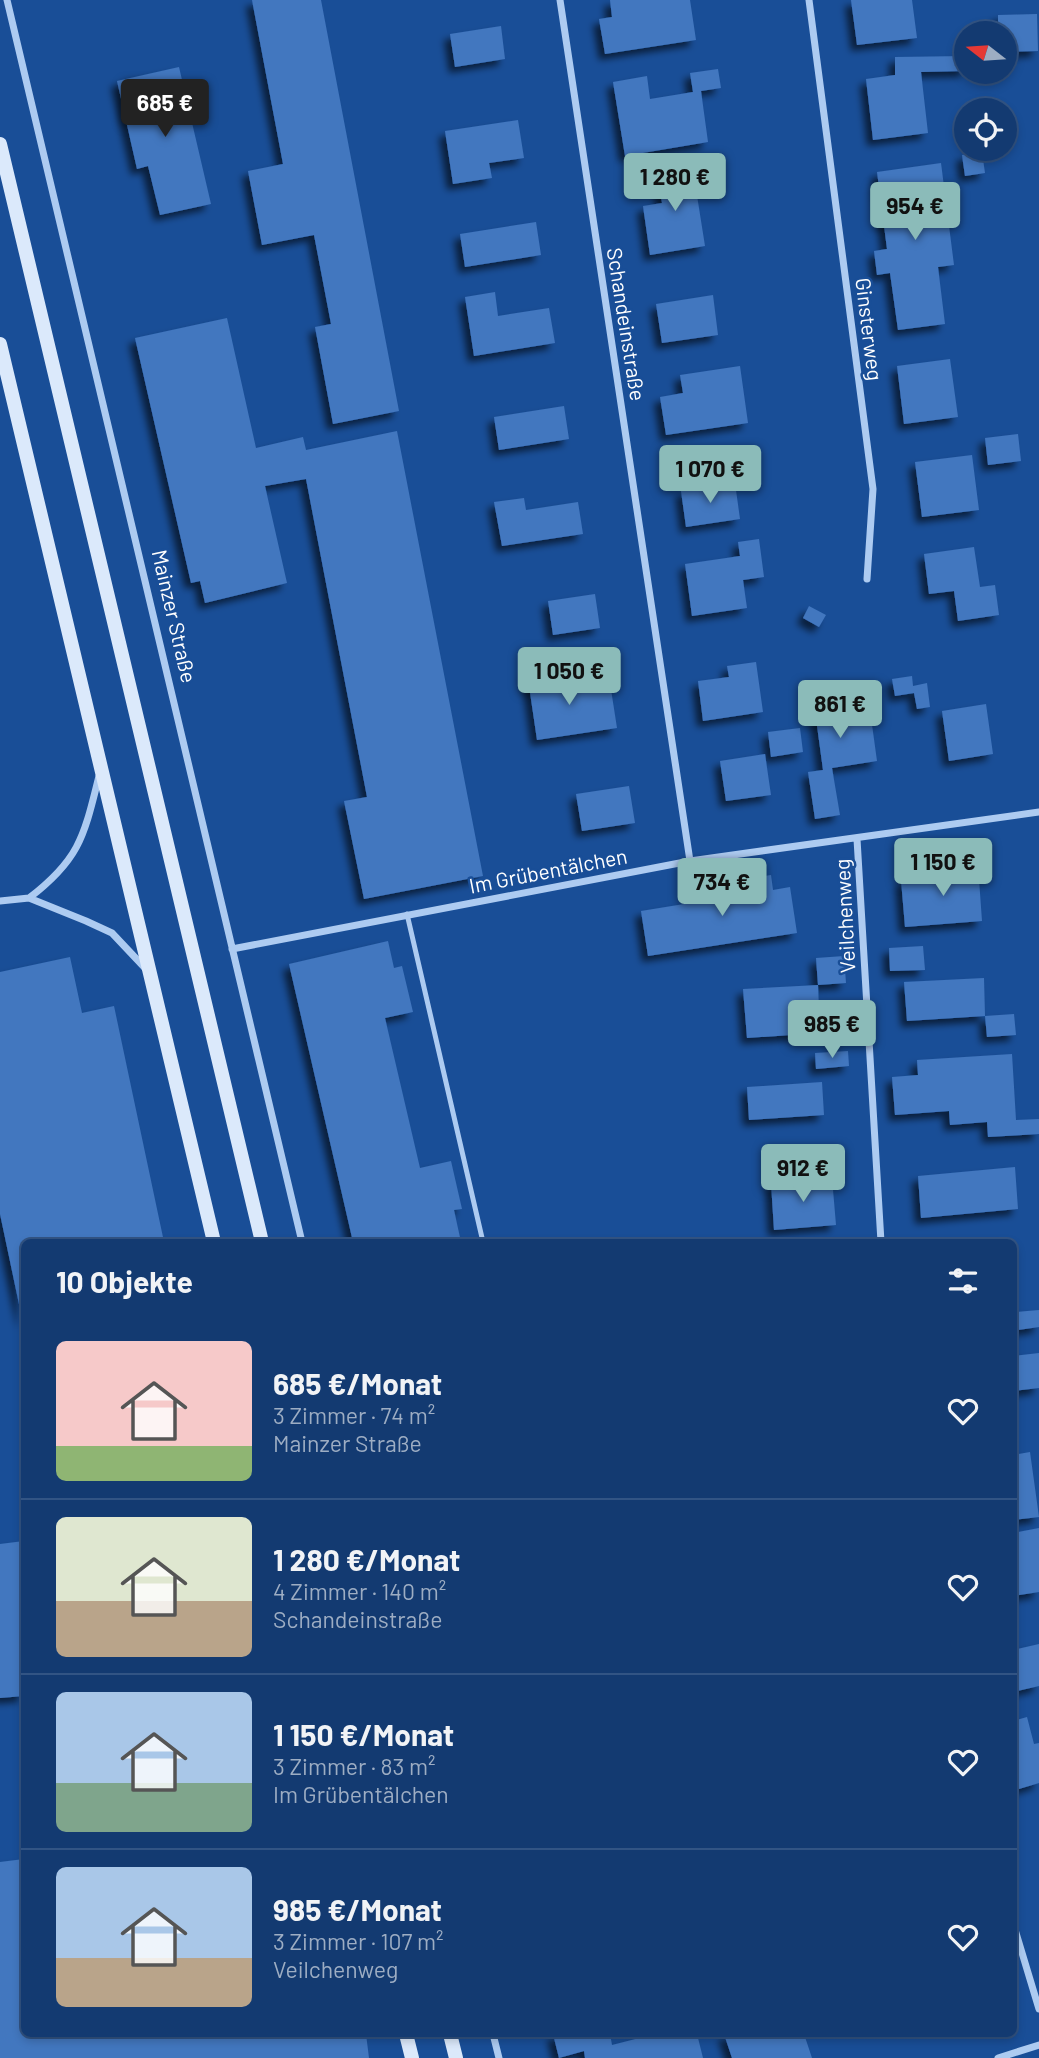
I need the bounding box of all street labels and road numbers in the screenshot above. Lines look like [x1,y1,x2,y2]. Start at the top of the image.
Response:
street label: Schandeinstraße [603,246,651,402]
street label: Ginsterweg [851,276,889,382]
street label: Mainzer Straße [148,547,202,685]
street label: Im Grübentälchen [467,842,629,898]
street label: Veilchenweg [829,858,859,974]

